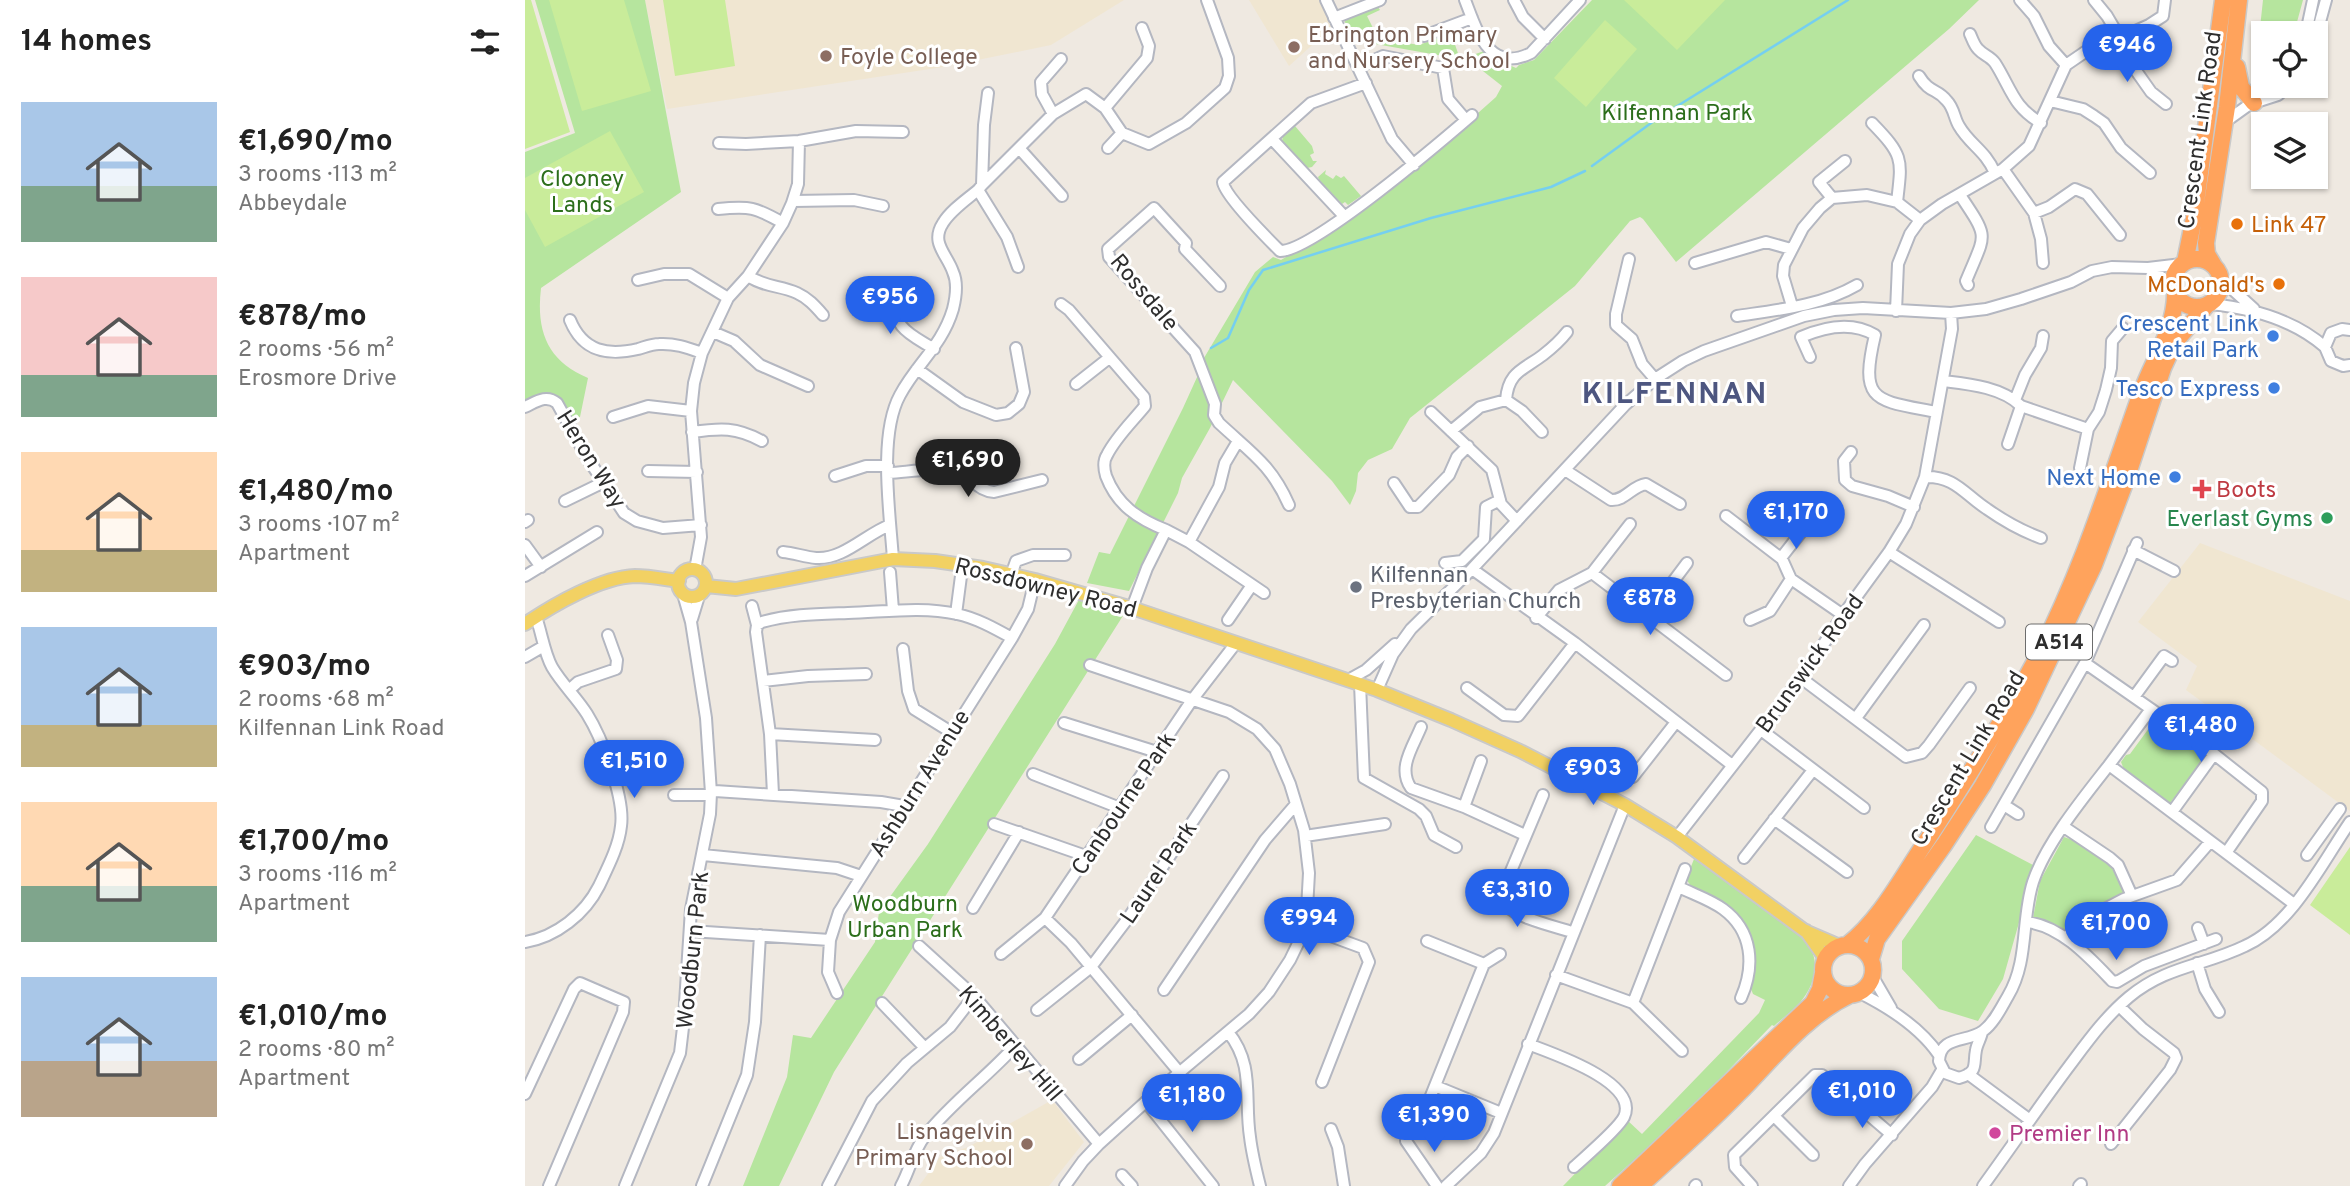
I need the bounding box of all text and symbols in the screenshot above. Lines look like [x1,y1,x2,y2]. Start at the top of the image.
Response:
map controls [2251,21,2328,189]
button: locate [2251,21,2328,98]
place label: Ebrington Primary and Nursery School [1308,22,1510,77]
icon: filters [466,23,504,61]
text: 14 homes [21,24,152,61]
pin: €946 [2086,24,2168,84]
street label: Crescent Link Road [2173,30,2230,231]
text: €946 [2098,32,2156,61]
marker: Ebrington Primary and Nursery School [1286,39,1302,55]
place label: Foyle College [840,44,978,73]
marker: Foyle College [818,48,834,64]
park label: Kilfennan Park [1601,100,1753,129]
button: layers [2251,112,2328,189]
text: €1,690/mo [238,124,393,161]
icon: home [77,130,161,214]
text: 3 rooms · 113 m² [238,161,397,190]
park label: Clooney Lands [540,166,624,221]
text: Abbeydale [238,190,347,219]
place label: Link 47 [2251,212,2326,241]
marker: Link 47 [2229,216,2245,232]
street label: Rossdale [1102,249,1184,338]
place label: McDonald's [2147,272,2265,301]
pin: €956 [849,276,931,336]
marker: McDonald's [2271,276,2287,292]
text: €956 [862,284,918,313]
text: €878/mo [238,299,367,336]
icon: home [77,305,161,389]
place label: Crescent Link Retail Park [2118,311,2259,366]
marker: Crescent Link Retail Park [2265,328,2281,344]
text: 2 rooms · 56 m² [238,336,394,365]
text: Erosmore Drive [238,365,397,394]
place label: Tesco Express [2115,376,2260,405]
district label: KILFENNAN [1582,377,1768,414]
marker: Tesco Express [2266,380,2282,396]
street label: Heron Way [548,406,632,515]
pin: €1,690 [911,440,1025,499]
text: €1,690 [931,447,1005,476]
place label: Next Home [2046,465,2161,494]
marker: Next Home [2167,469,2183,485]
text: €1,480/mo [238,474,393,511]
place label: Boots [2216,477,2276,506]
icon: home [77,480,161,564]
marker: Boots [2194,481,2210,497]
pin: €1,170 [1739,491,1853,551]
text: €1,170 [1763,499,1829,528]
place label: Everlast Gyms [2167,506,2313,535]
marker: Everlast Gyms [2319,510,2335,526]
text: 3 rooms · 107 m² [238,511,400,540]
text: Apartment [238,540,350,569]
street label: Rossdowney Road [951,553,1139,626]
place label: Kilfennan Presbyterian Church [1370,562,1581,617]
pin: €878 [1609,578,1691,637]
marker: Kilfennan Presbyterian Church [1348,579,1364,595]
text: €878 [1623,585,1677,614]
street label: Brunswick Road [1751,589,1871,740]
road number: A514 [2026,624,2092,660]
text: €903/mo [238,649,371,686]
icon: home [77,655,161,739]
street label: Crescent Link Road [1905,666,2033,852]
text: 2 rooms · 68 m² [238,686,394,715]
pin: €1,480 [2144,704,2258,764]
street label: Ashburn Avenue [864,705,978,863]
text: €1,480 [2164,712,2238,741]
text: Kilfennan Link Road [238,715,444,744]
street label: Canbourne Park [1066,727,1184,882]
pin: €1,510 [577,740,691,800]
text: €1,510 [600,748,668,777]
pin: €903 [1552,748,1634,807]
text: €903 [1564,755,1622,784]
street label: Laurel Park [1115,816,1205,930]
text: €1,700/mo [238,824,389,861]
icon: home [77,830,161,914]
text: 3 rooms · 116 m² [238,861,397,890]
street label: Woodburn Park [672,870,717,1031]
pin: €3,310 [1460,870,1574,929]
text: €3,310 [1481,877,1553,906]
text: Apartment [238,890,350,919]
park label: Woodburn Urban Park [847,891,963,946]
pin: €994 [1268,898,1350,957]
pin: €1,700 [2059,902,2173,962]
text: €994 [1280,905,1338,934]
text: €1,700 [2081,910,2151,939]
street label: Kimberley Hill [951,981,1068,1109]
text: €1,010/mo [238,999,387,1036]
icon: home [77,1005,161,1089]
text: 2 rooms · 80 m² [238,1036,395,1065]
text: Apartment [238,1065,350,1094]
pin: €1,010 [1805,1070,1919,1130]
pin: €1,180 [1135,1074,1249,1134]
text: €1,010 [1827,1078,1897,1107]
text: €1,180 [1158,1082,1226,1111]
pin: €1,390 [1377,1094,1491,1154]
text: €1,390 [1398,1102,1470,1131]
place label: Lisnagelvin Primary School [855,1119,1013,1174]
place label: Premier Inn [2009,1121,2129,1150]
marker: Premier Inn [1987,1125,2003,1141]
marker: Lisnagelvin Primary School [1019,1136,1035,1152]

